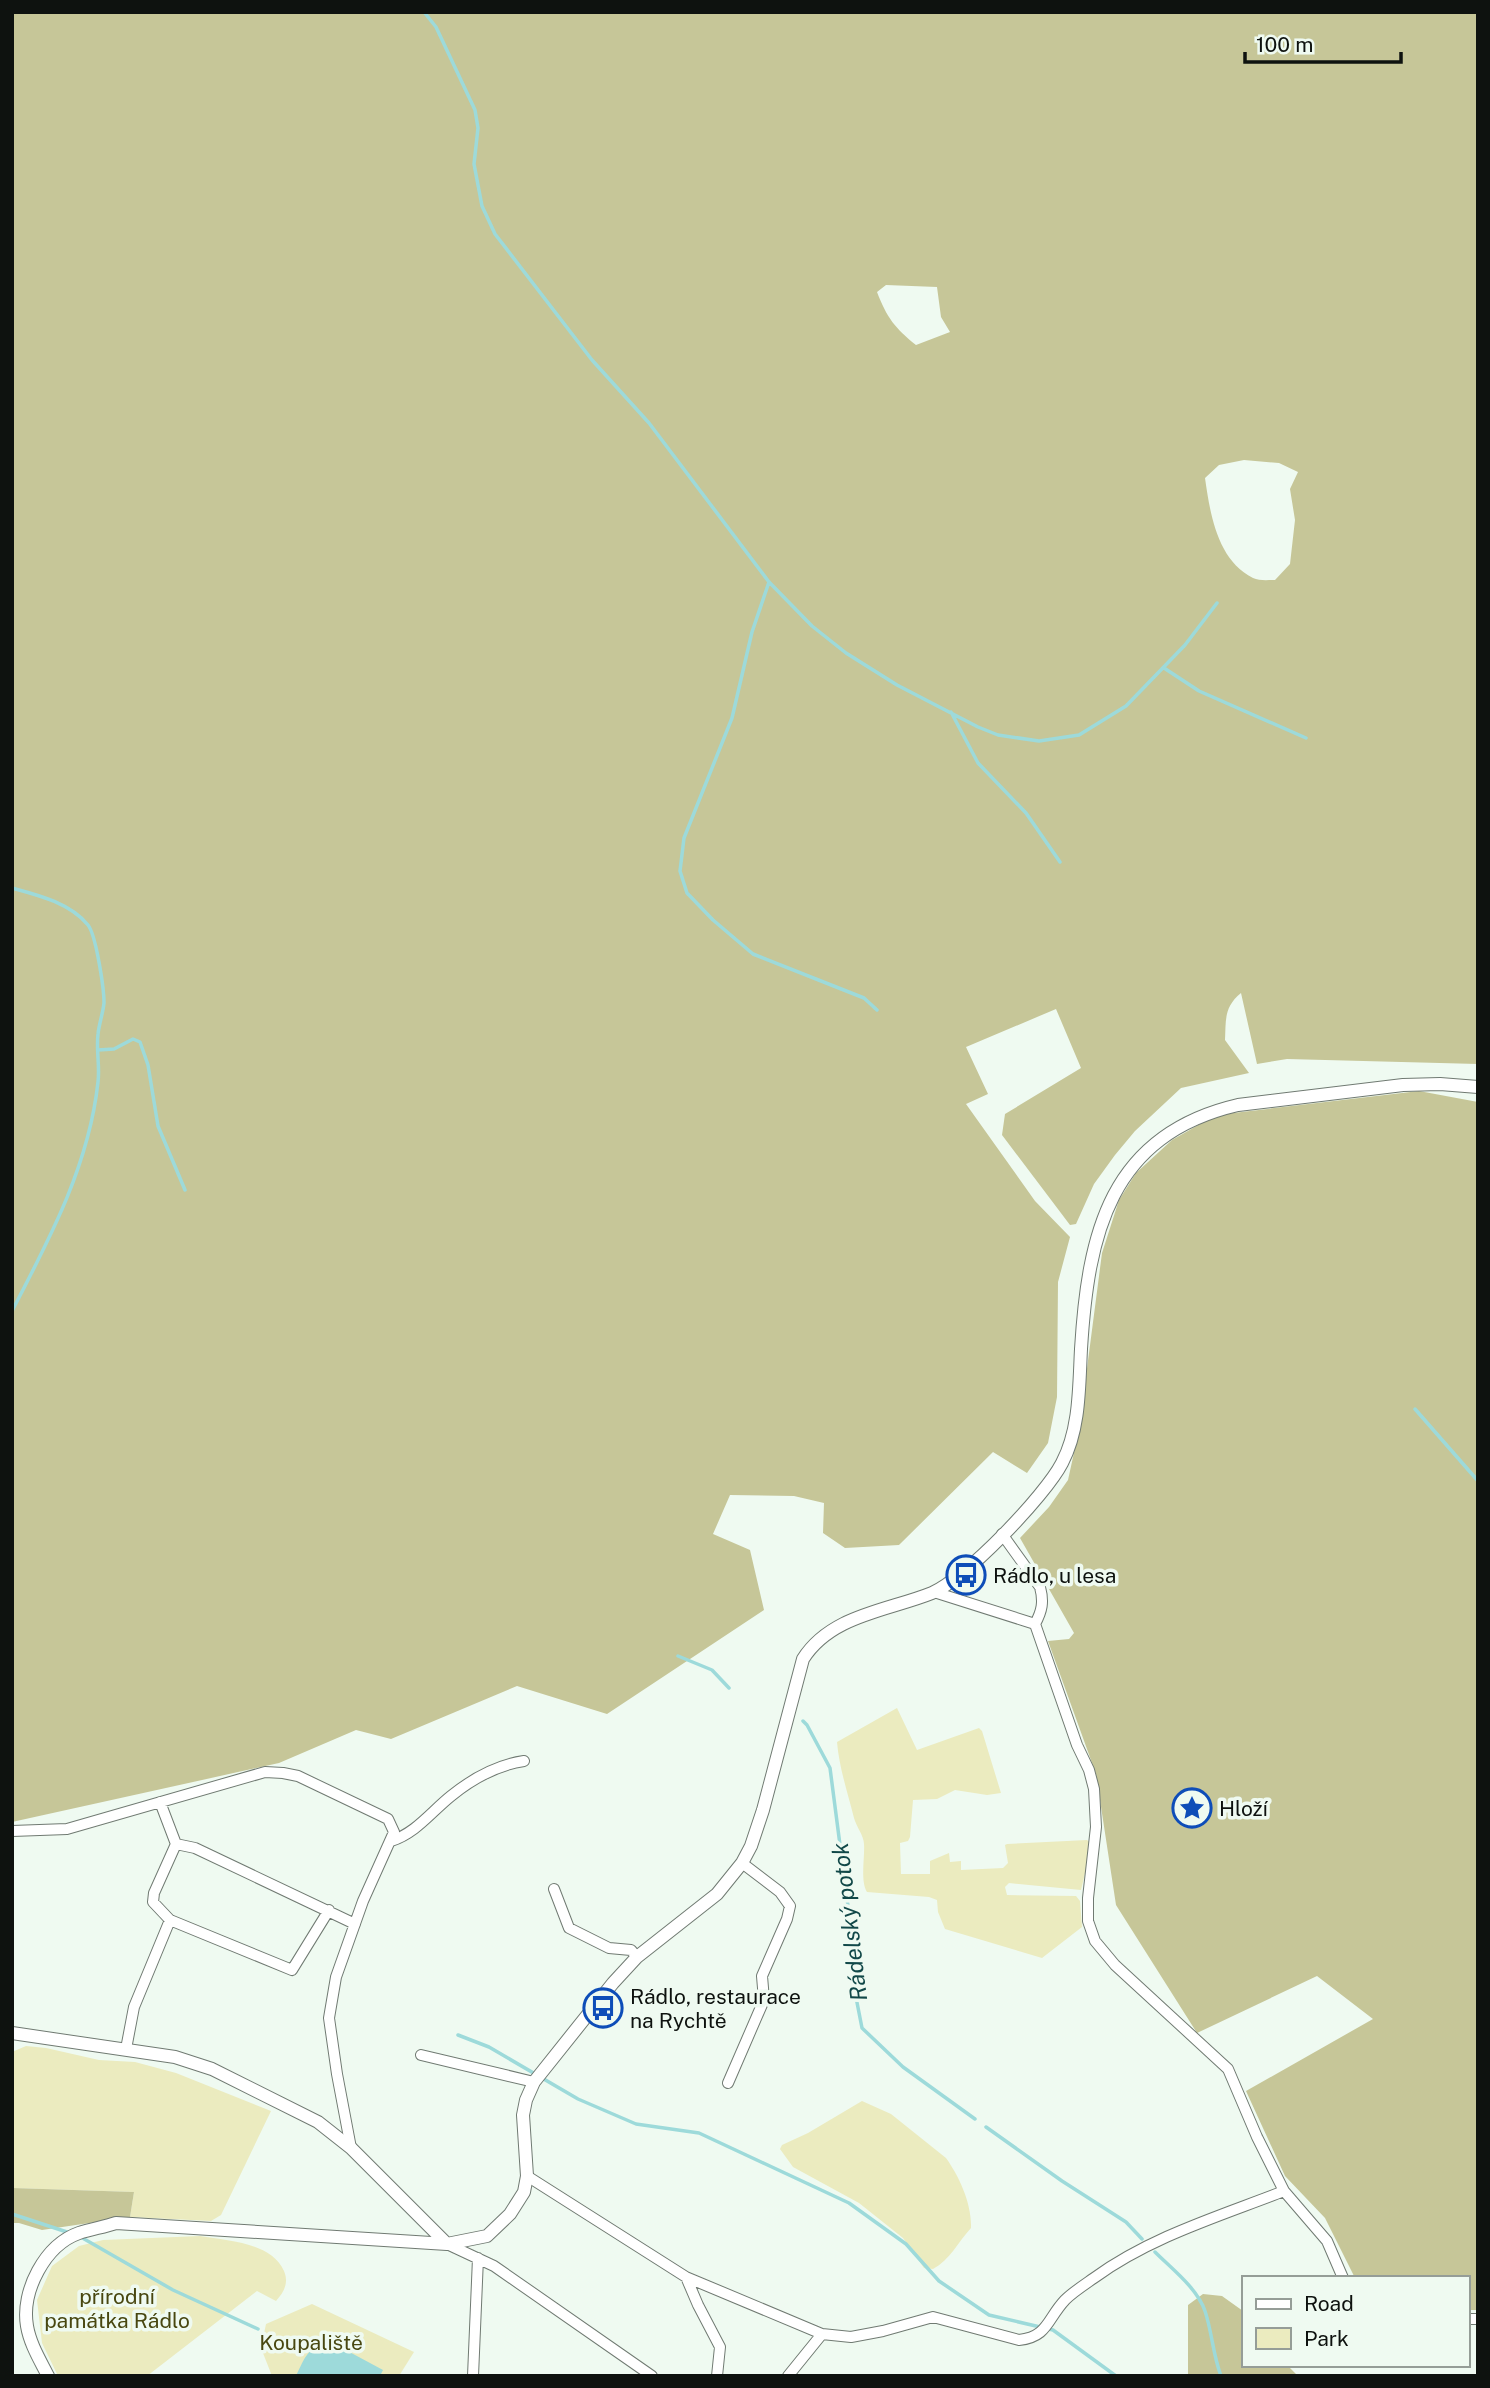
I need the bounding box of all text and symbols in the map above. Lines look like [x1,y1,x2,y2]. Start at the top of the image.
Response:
scale bar [1245,21,1401,65]
text: 100 m [1256,32,1313,57]
bus stop icon: Rádlo, u lesa [945,1554,987,1596]
place label: Rádlo, u lesa [993,1563,1116,1588]
place icon: Hloží [1171,1787,1213,1829]
place label: Hloží [1219,1796,1269,1821]
water label: Rádelský potok [826,1841,872,2003]
place label: Rádlo, restaurace na Rychtě [630,1984,801,2033]
bus stop icon: Rádlo, restaurace na Rychtě [582,1987,624,2029]
legend [1242,2276,1469,2367]
park label: přírodní památka Rádlo [44,2284,190,2333]
text: Road [1304,2291,1354,2316]
text: Park [1304,2326,1349,2351]
park label: Koupaliště [259,2330,363,2355]

